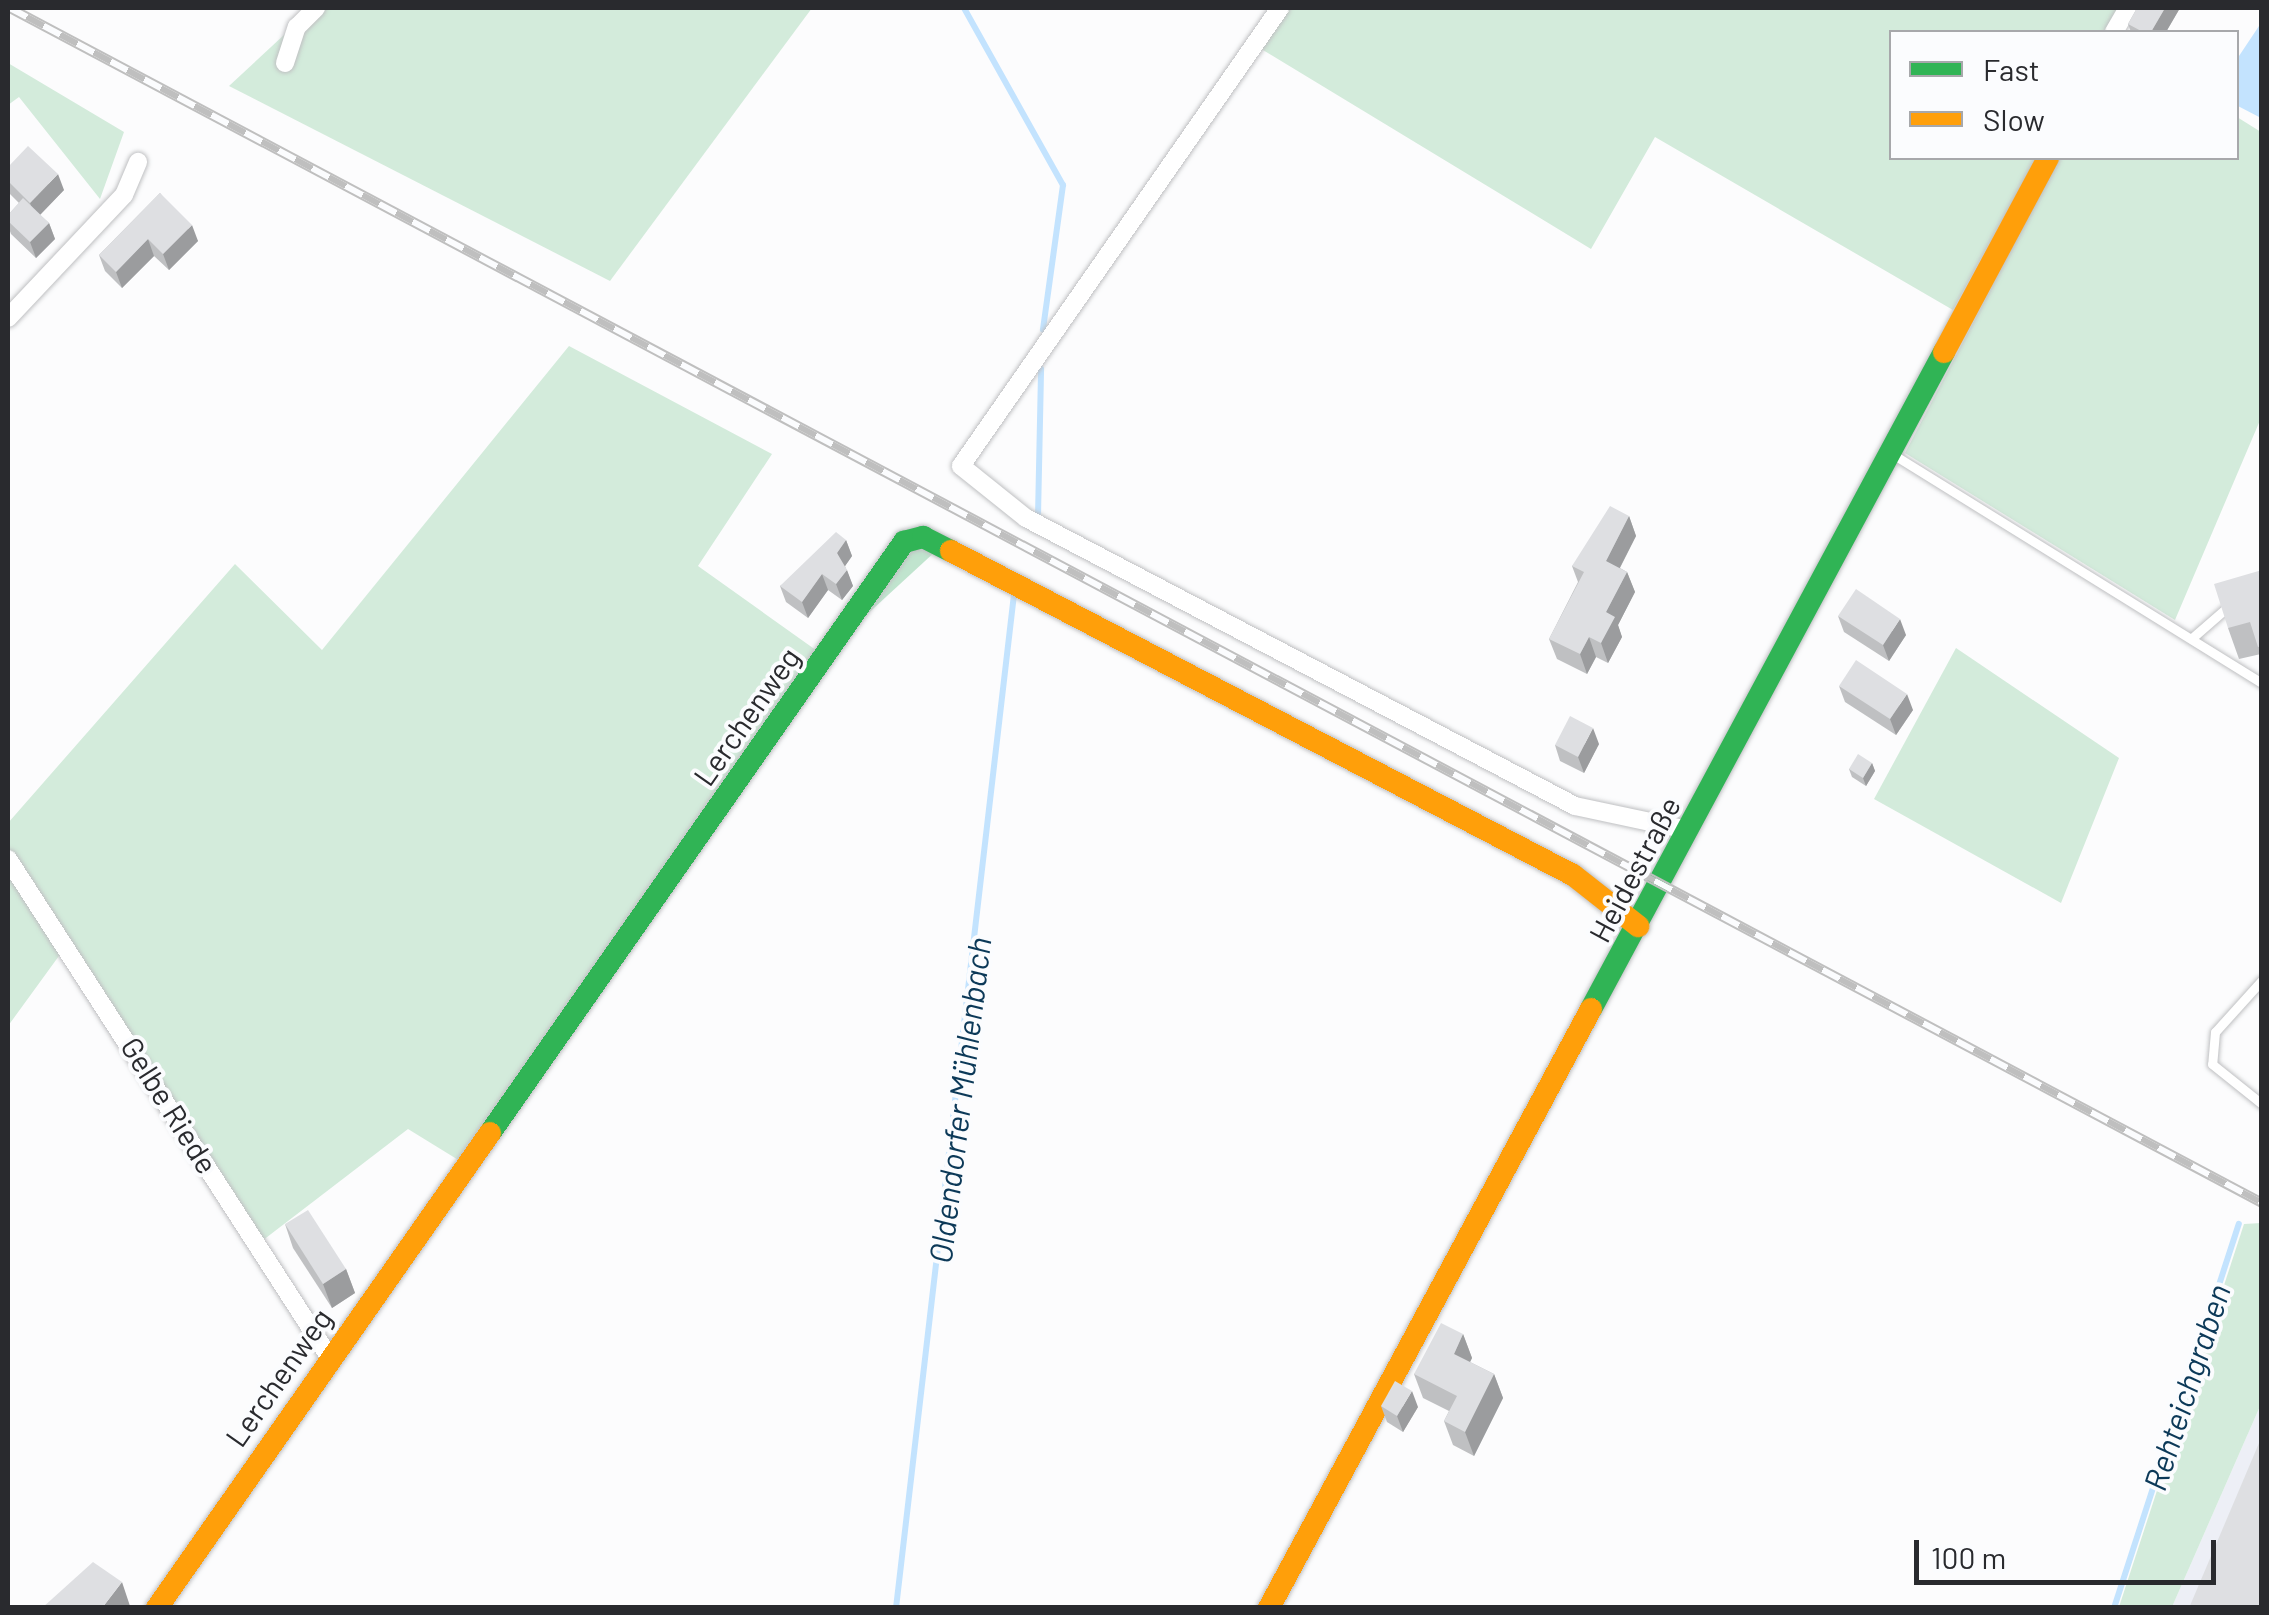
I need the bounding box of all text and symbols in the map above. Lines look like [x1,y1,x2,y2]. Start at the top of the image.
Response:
legend [1889,30,2239,160]
text: Fast [1983,51,2040,87]
text: Slow [1983,101,2045,137]
street label: Lerchenweg [685,640,807,792]
street label: Heidestraße [1581,790,1687,948]
water label: Oldendorfer Mühlenbach [920,935,998,1265]
street label: Gelbe Riede [114,1030,226,1180]
water label: Rehteichgraben [2135,1279,2237,1495]
street label: Lerchenweg [217,1301,339,1453]
scale bar [1919,1520,2222,1582]
text: 100 m [1931,1539,2006,1575]

